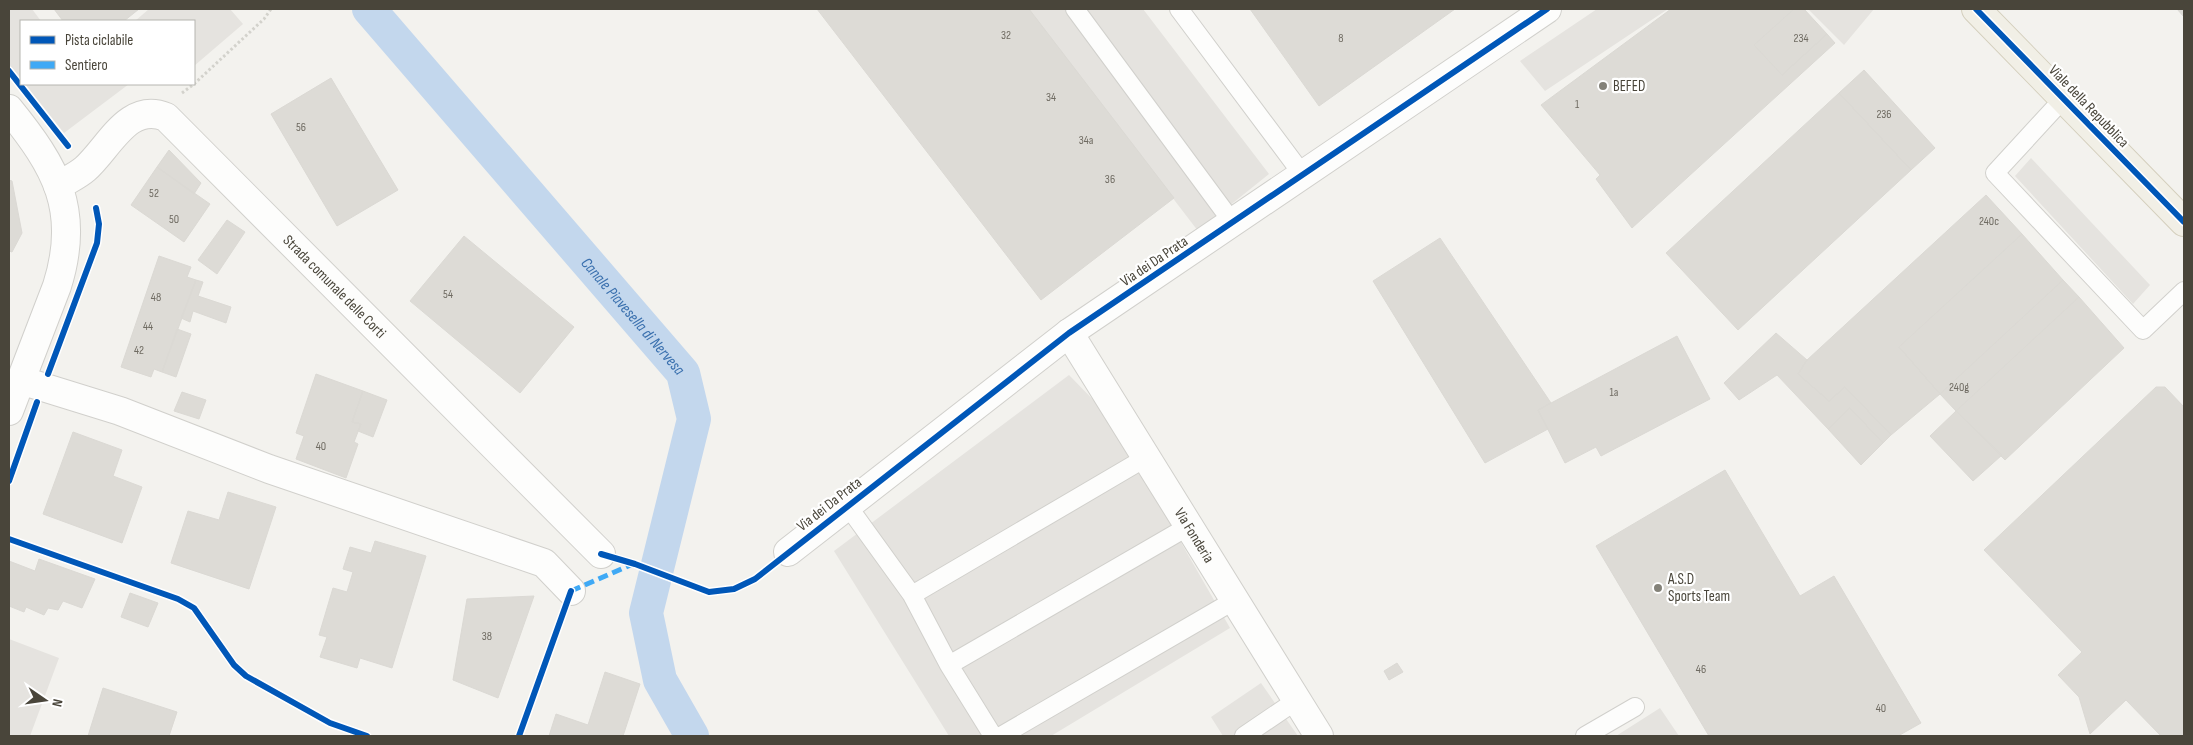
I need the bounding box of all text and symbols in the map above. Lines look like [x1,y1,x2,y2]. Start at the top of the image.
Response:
legend [20,20,195,85]
house number: 32 [1001,28,1011,43]
text: Pista ciclabile [65,31,133,50]
house number: 8 [1338,31,1344,46]
house number: 234 [1793,31,1809,46]
text: Sentiero [65,56,108,75]
street label: Viale della Repubblica [2044,61,2133,152]
place label: BEFED [1613,77,1645,96]
marker: BEFED [1597,80,1609,92]
house number: 34 [1046,90,1056,105]
house number: 1 [1575,97,1580,112]
house number: 236 [1876,107,1892,122]
house number: 56 [296,120,306,135]
house number: 34a [1079,133,1094,148]
house number: 36 [1105,172,1115,187]
house number: 52 [149,186,159,201]
house number: 50 [169,212,179,227]
house number: 240c [1979,214,1999,229]
street label: Strada comunale delle Corti [279,231,390,343]
street label: Via dei Da Prata [1117,232,1192,291]
water label: Canale Piavesella di Nervesa [577,254,689,380]
house number: 54 [443,287,453,302]
house number: 48 [151,290,161,305]
house number: 44 [143,319,153,334]
house number: 42 [134,343,144,358]
house number: 240g [1949,380,1969,395]
house number: 1a [1610,385,1619,400]
house number: 40 [316,439,326,454]
street label: Via dei Da Prata [793,473,866,536]
street label: Via Fonderia [1170,505,1218,567]
place label: A.S.D Sports Team [1667,570,1730,606]
marker: A.S.D Sports Team [1652,582,1664,594]
house number: 38 [482,629,492,644]
house number: 46 [1696,662,1706,677]
north arrow [20,675,70,725]
text: N [48,697,66,708]
house number: 40 [1876,701,1886,716]

